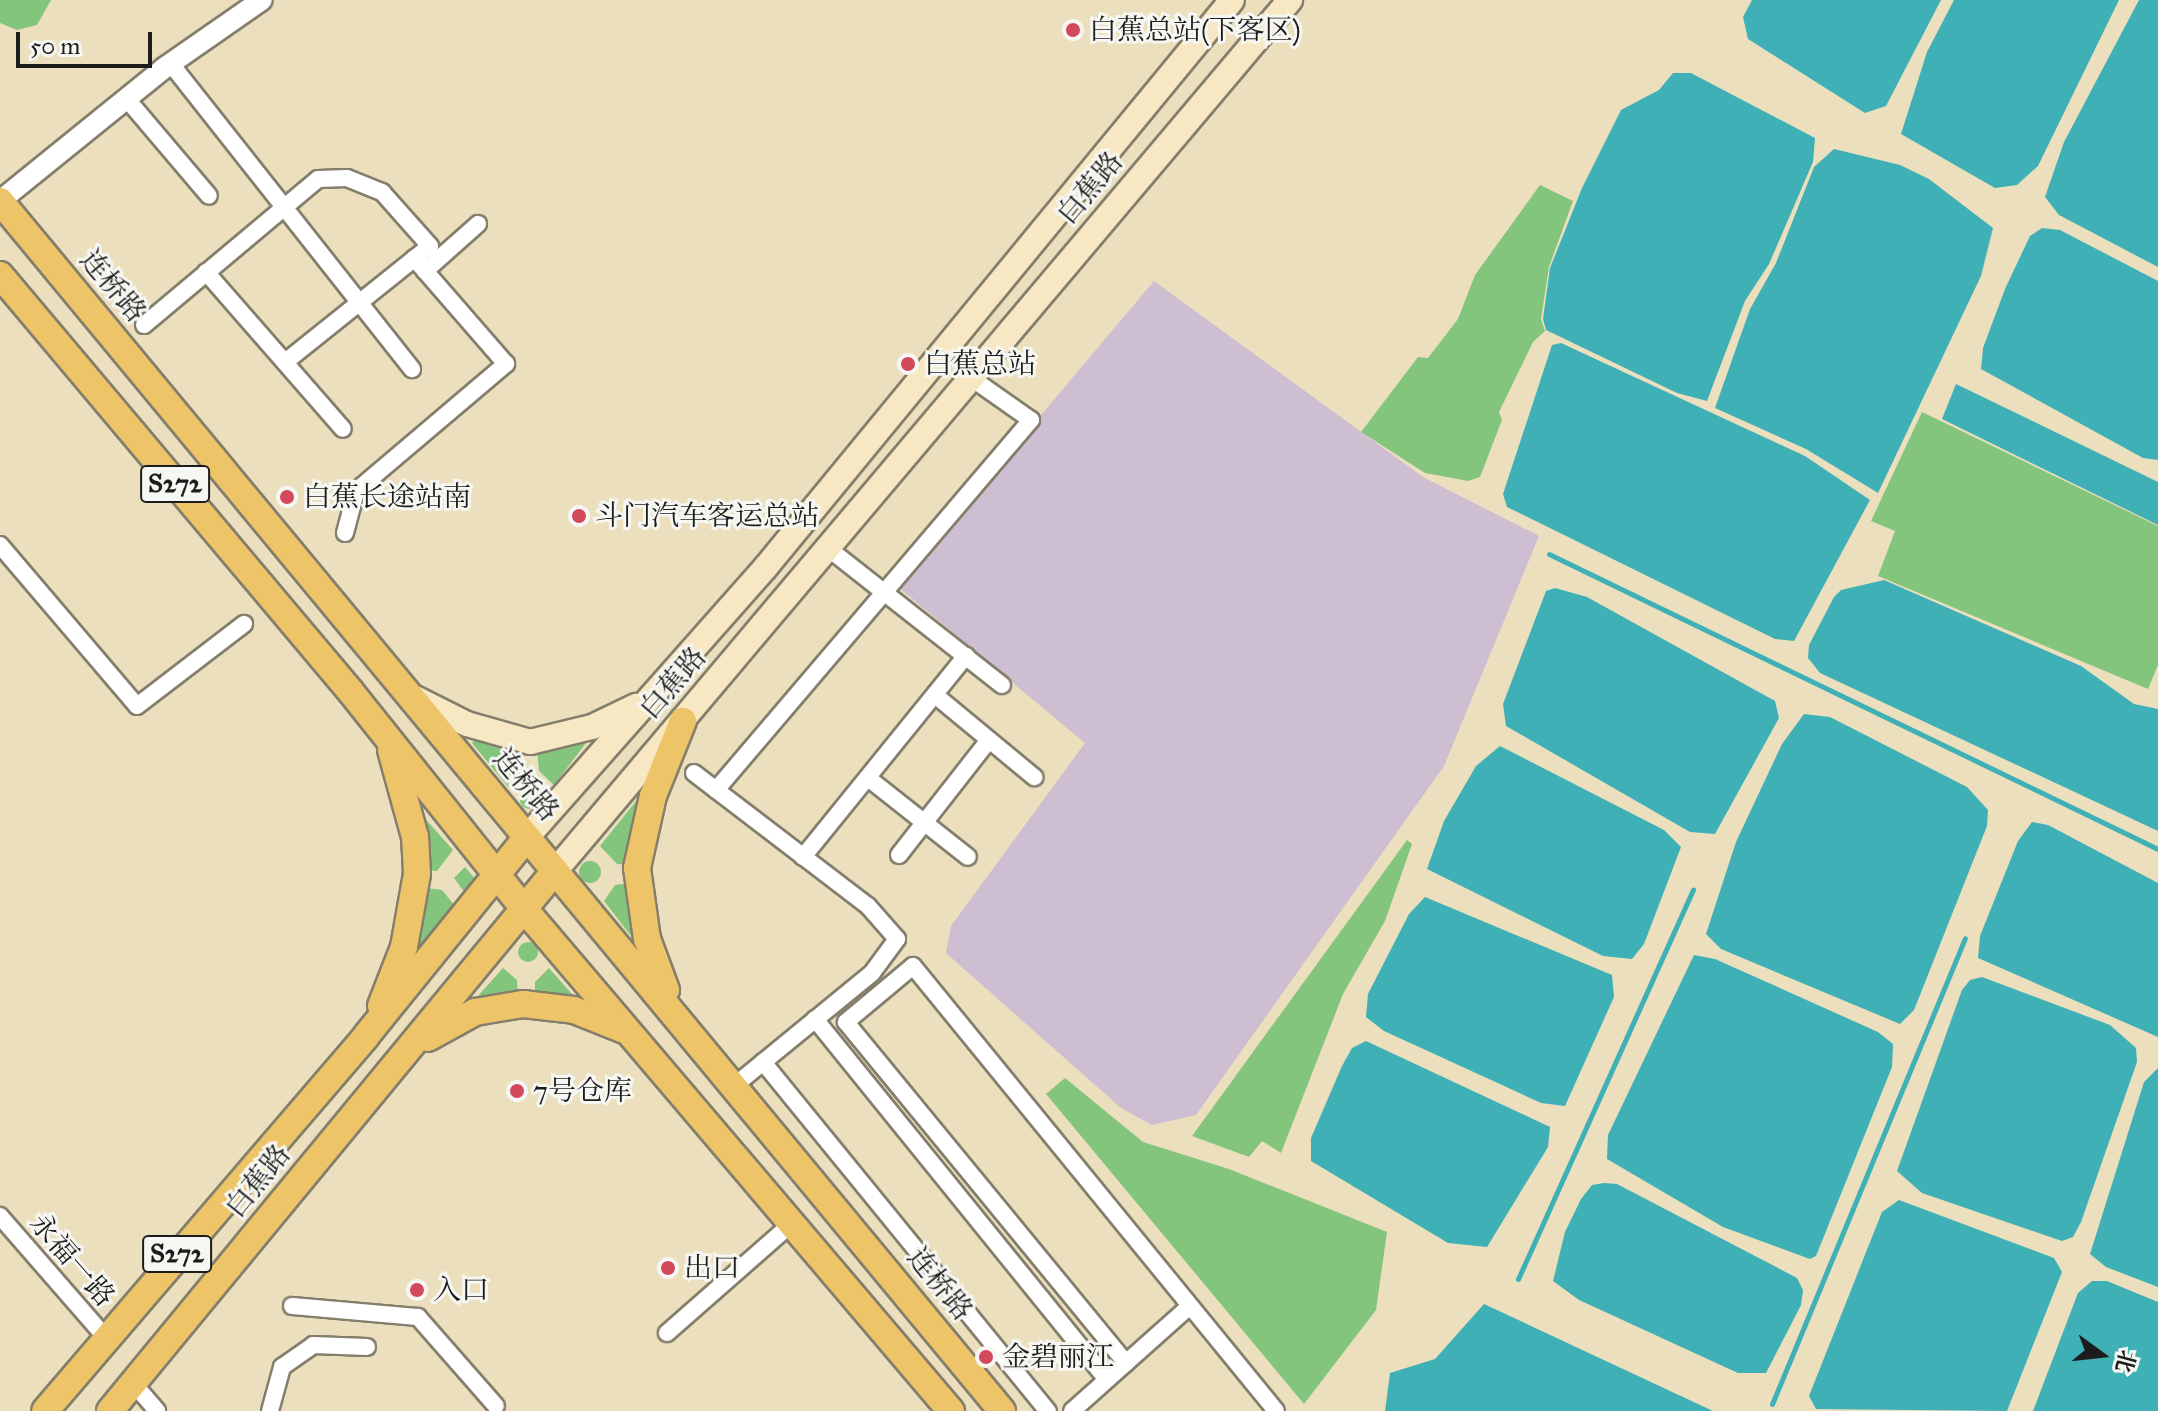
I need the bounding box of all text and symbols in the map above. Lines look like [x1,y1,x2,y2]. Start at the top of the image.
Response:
place label: 白蕉总站(下客区) [1089,13,1301,47]
scale bar [20,16,156,66]
marker: 白蕉总站(下客区) [1064,21,1082,39]
text: 50 m [30,31,80,61]
street label: 白蕉路 [1050,145,1130,231]
street label: 连桥路 [73,243,153,329]
place label: 白蕉总站 [924,347,1036,381]
marker: 白蕉总站 [899,355,917,373]
road number: S272 [139,462,211,506]
place label: 白蕉长途站南 [303,480,471,514]
marker: 白蕉长途站南 [278,488,296,506]
place label: 斗门汽车客运总站 [595,499,819,533]
marker: 斗门汽车客运总站 [570,507,588,525]
street label: 白蕉路 [633,640,713,726]
street label: 连桥路 [486,742,566,828]
place label: 7号仓库 [533,1074,632,1108]
marker: 7号仓库 [508,1082,526,1100]
street label: 白蕉路 [219,1138,297,1224]
street label: 永福一路 [23,1207,121,1313]
road number: S272 [141,1232,213,1276]
street label: 连桥路 [901,1241,979,1327]
place label: 出口 [684,1251,740,1285]
marker: 出口 [659,1259,677,1277]
place label: 入口 [433,1273,489,1307]
marker: 入口 [408,1281,426,1299]
north arrow [2062,1315,2142,1395]
place label: 金碧丽江 [1002,1340,1114,1374]
text: 北 [2110,1347,2142,1375]
marker: 金碧丽江 [977,1348,995,1366]

